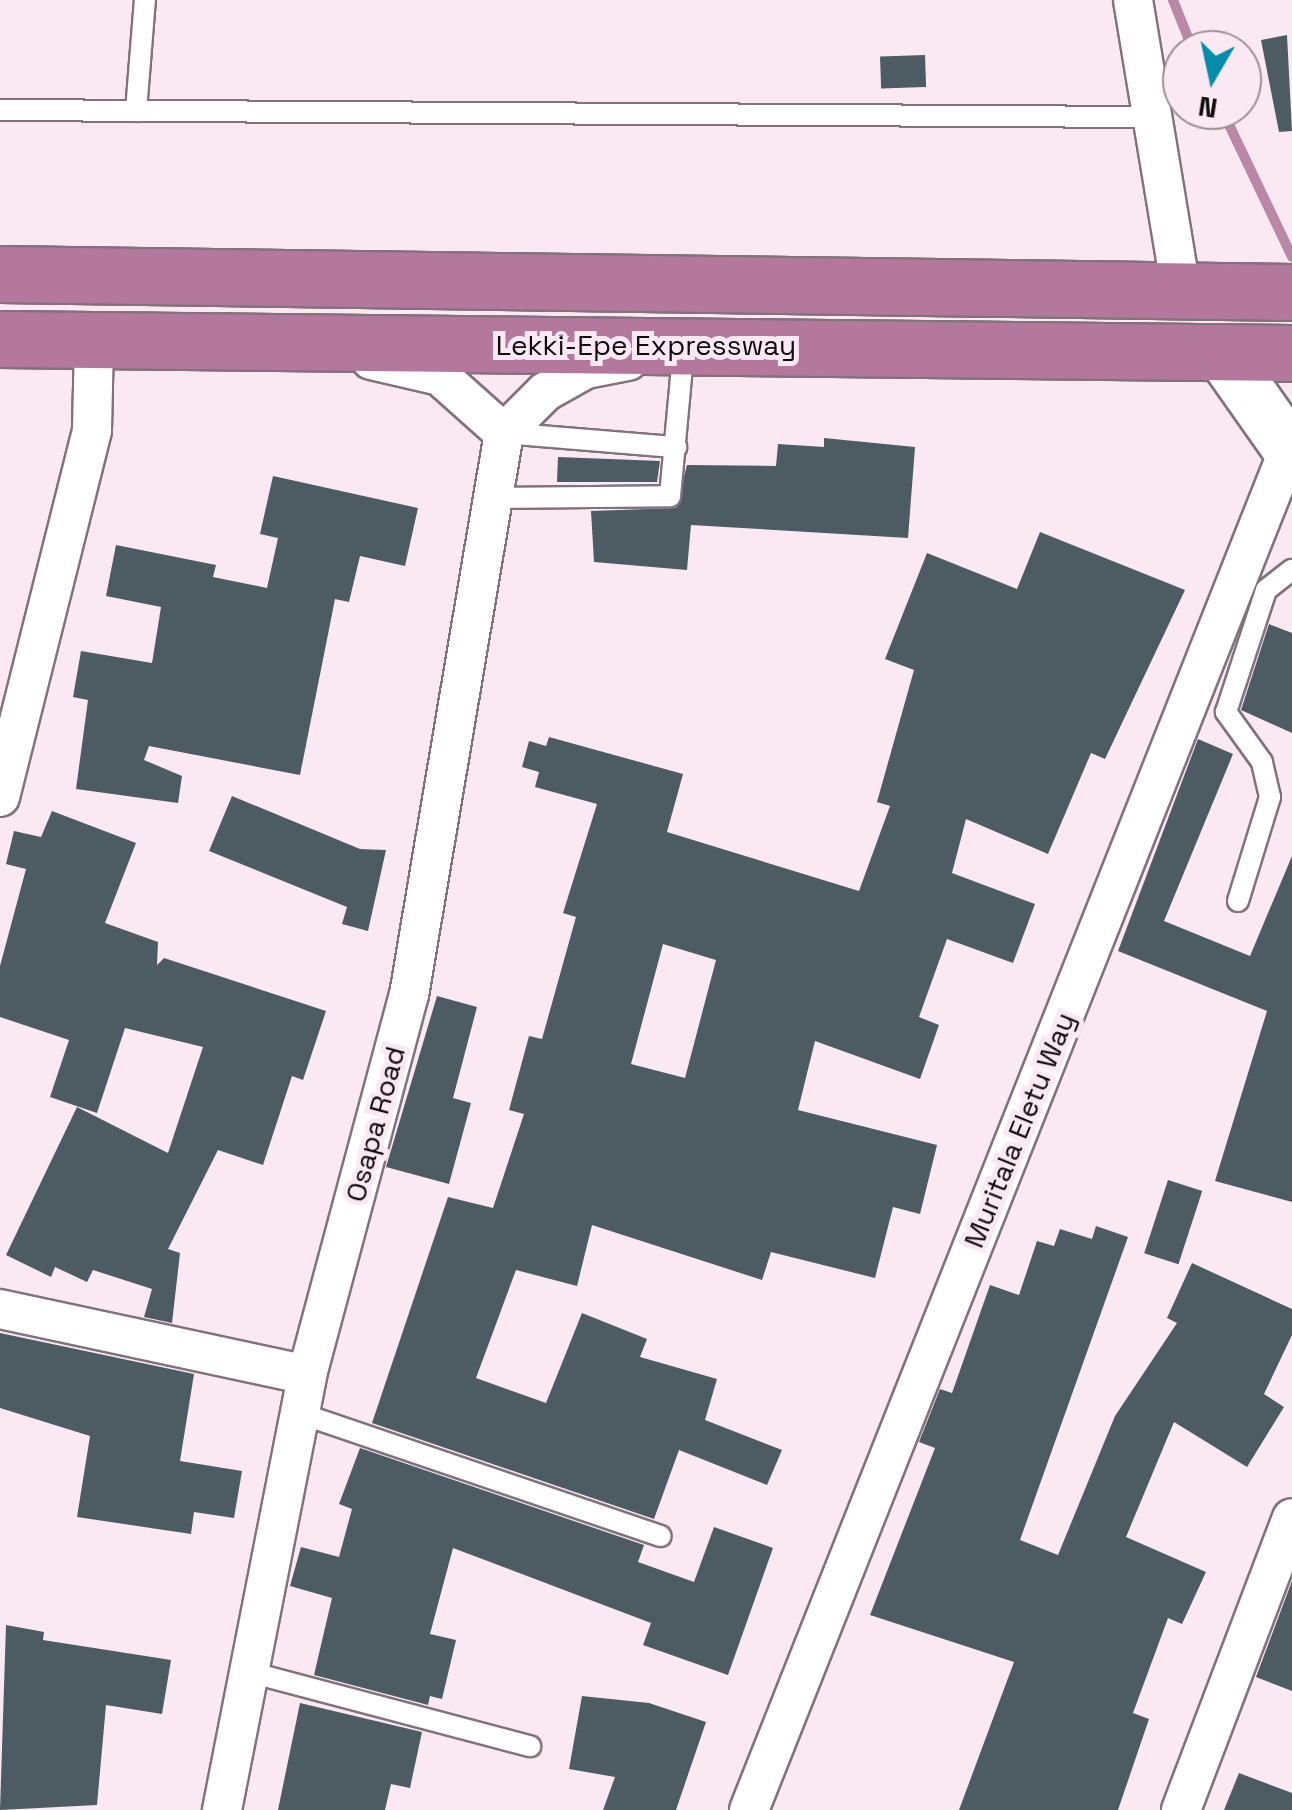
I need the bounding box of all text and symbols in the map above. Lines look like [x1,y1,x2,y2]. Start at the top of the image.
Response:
north arrow [1162,30,1262,130]
text: N [1196,88,1220,127]
street label: Lekki-Epe Expressway [496,328,796,362]
street label: Muritala Eletu Way [956,1007,1082,1253]
street label: Osapa Road [338,1043,412,1205]

